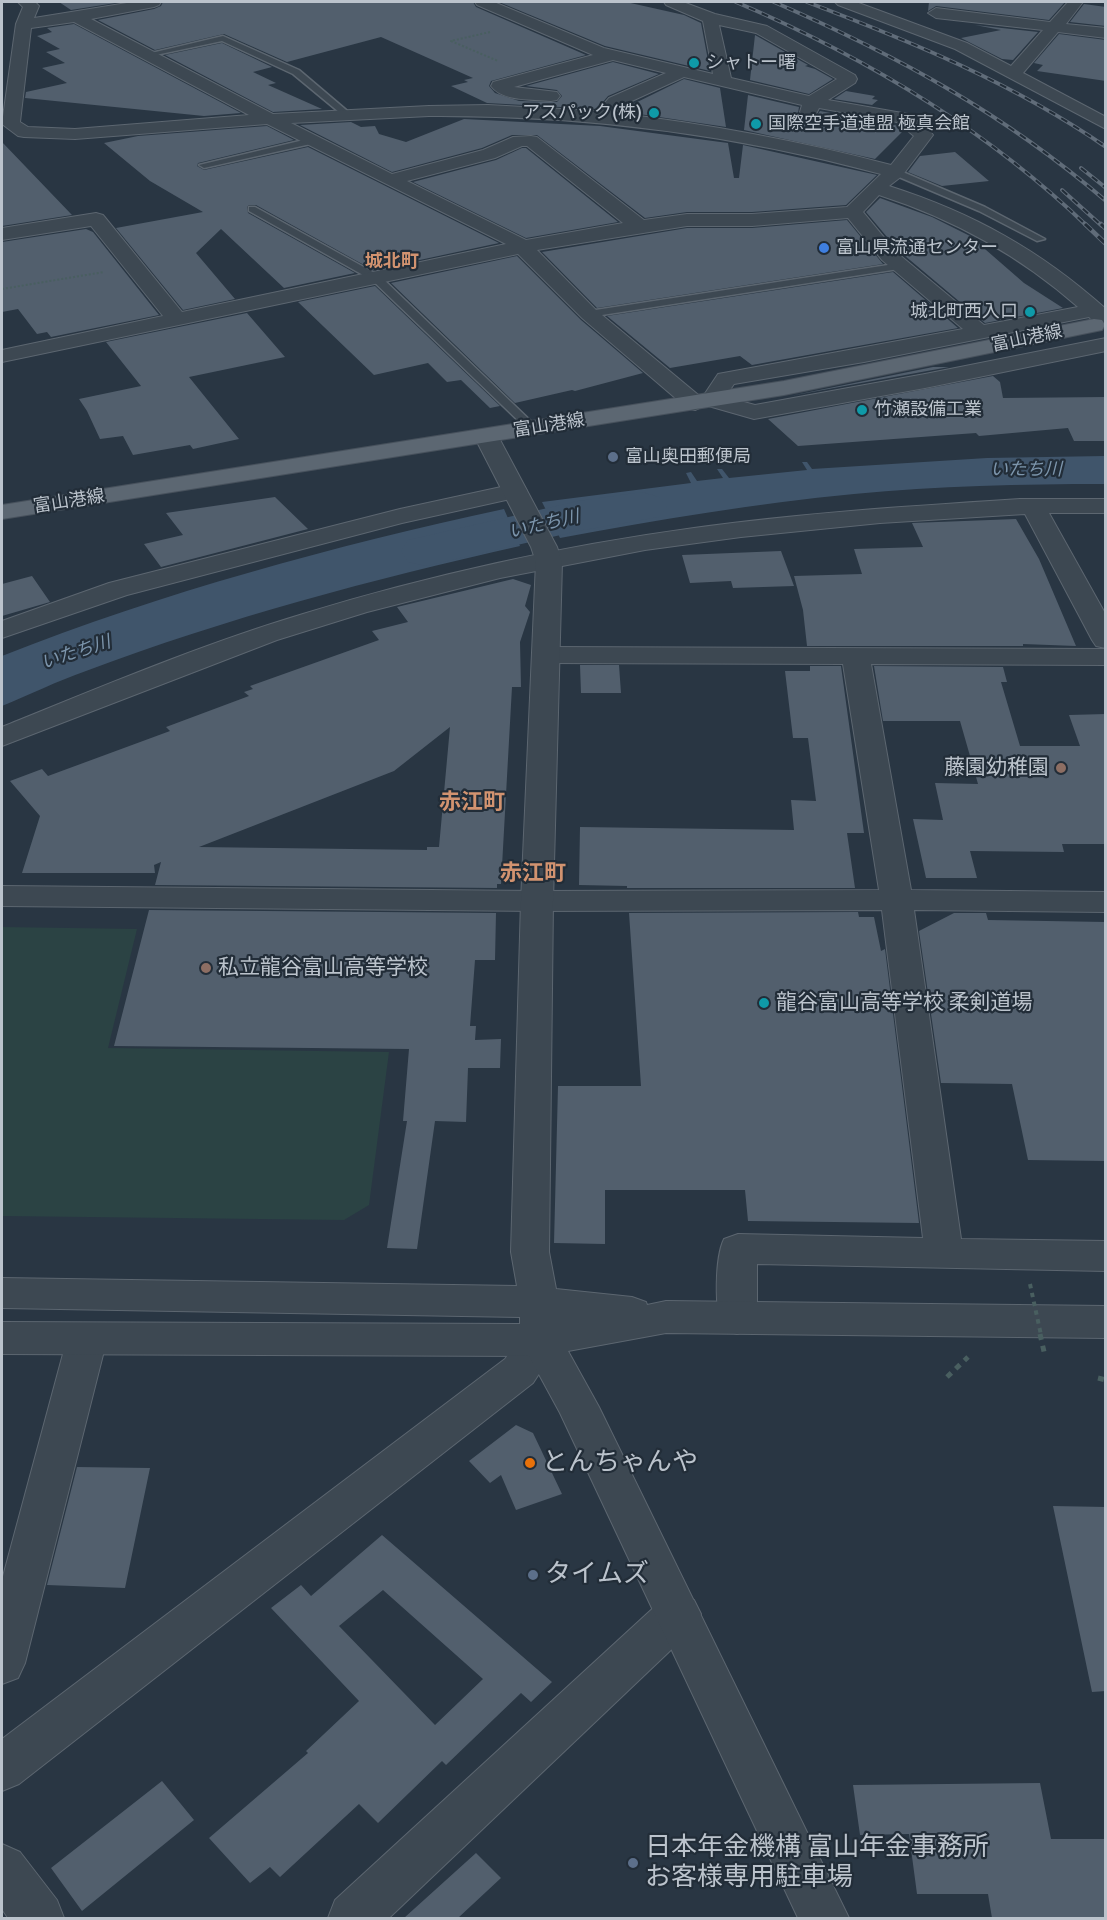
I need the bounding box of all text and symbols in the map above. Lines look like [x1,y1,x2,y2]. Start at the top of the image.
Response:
place label: シャトー曙 [706,52,796,74]
marker: シャトー曙 [687,56,701,70]
place label: アスパック(株) [522,102,642,124]
marker: アスパック(株) [647,106,661,120]
place label: 国際空手道連盟 極真会館 [768,113,970,135]
marker: 国際空手道連盟 極真会館 [749,117,763,131]
place label: 富山県流通センター [836,237,998,259]
marker: 富山県流通センター [817,241,831,255]
district label: 城北町 [365,251,419,273]
place label: 城北町西入口 [910,301,1018,323]
marker: 城北町西入口 [1023,305,1037,319]
street label: 富山港線 [990,321,1064,357]
place label: 竹瀬設備工業 [874,399,982,421]
marker: 竹瀬設備工業 [855,403,869,417]
street label: 富山港線 [512,410,586,442]
place label: 富山奥田郵便局 [625,446,751,468]
marker: 富山奥田郵便局 [606,450,620,464]
water label: いたち川 [990,459,1062,481]
street label: 富山港線 [32,486,106,518]
water label: いたち川 [506,506,582,544]
water label: いたち川 [38,632,114,674]
place label: 藤園幼稚園 [944,755,1049,781]
marker: 藤園幼稚園 [1054,761,1068,775]
district label: 赤江町 [439,790,505,816]
district label: 赤江町 [500,861,566,887]
place label: 私立龍谷富山高等学校 [218,955,428,981]
marker: 私立龍谷富山高等学校 [199,961,213,975]
place label: 龍谷富山高等学校 柔剣道場 [776,990,1033,1016]
marker: 龍谷富山高等学校 柔剣道場 [757,996,771,1010]
place label: とんちゃんや [542,1447,698,1479]
marker: とんちゃんや [523,1456,537,1470]
place label: タイムズ [545,1559,649,1591]
marker: タイムズ [526,1568,540,1582]
place label: 日本年金機構 富山年金事務所 お客様専用駐車場 [645,1832,989,1894]
marker: 日本年金機構 富山年金事務所 お客様専用駐車場 [626,1856,640,1870]

